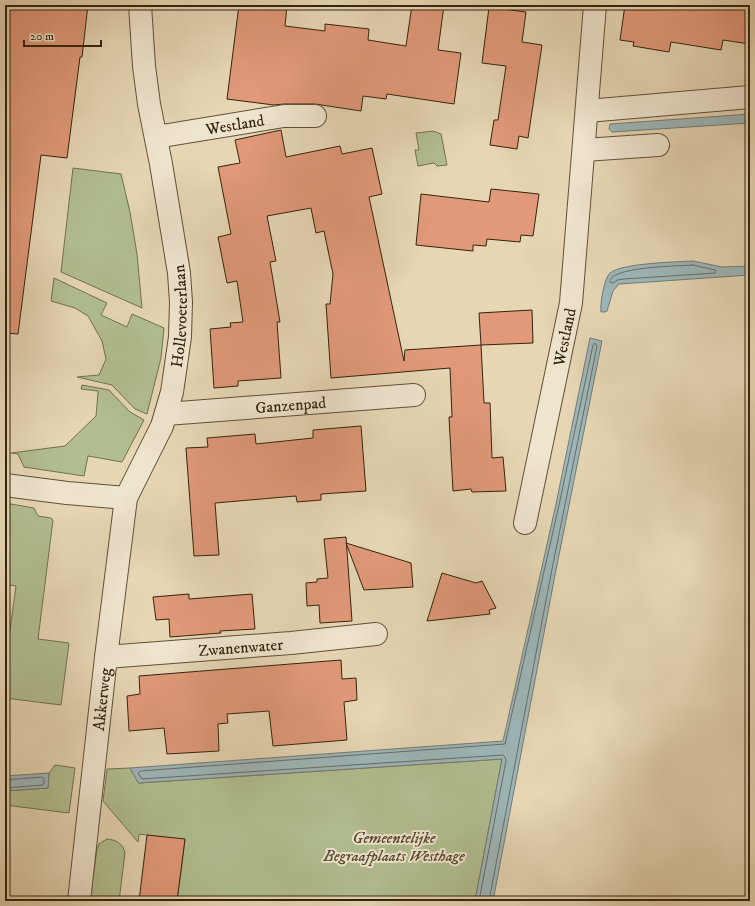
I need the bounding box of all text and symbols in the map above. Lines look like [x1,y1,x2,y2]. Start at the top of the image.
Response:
scale bar [24,22,101,48]
text: 20 m [30,29,54,44]
street label: Westland [203,110,266,140]
street label: Hollevoeterlaan [167,263,192,369]
street label: Westland [549,306,581,369]
street label: Ganzenpad [255,393,327,418]
street label: Zwanenwater [198,635,284,661]
street label: Akkerweg [89,667,116,732]
park label: Gemeentelijke Begraafplaats Westhage [322,828,465,866]

